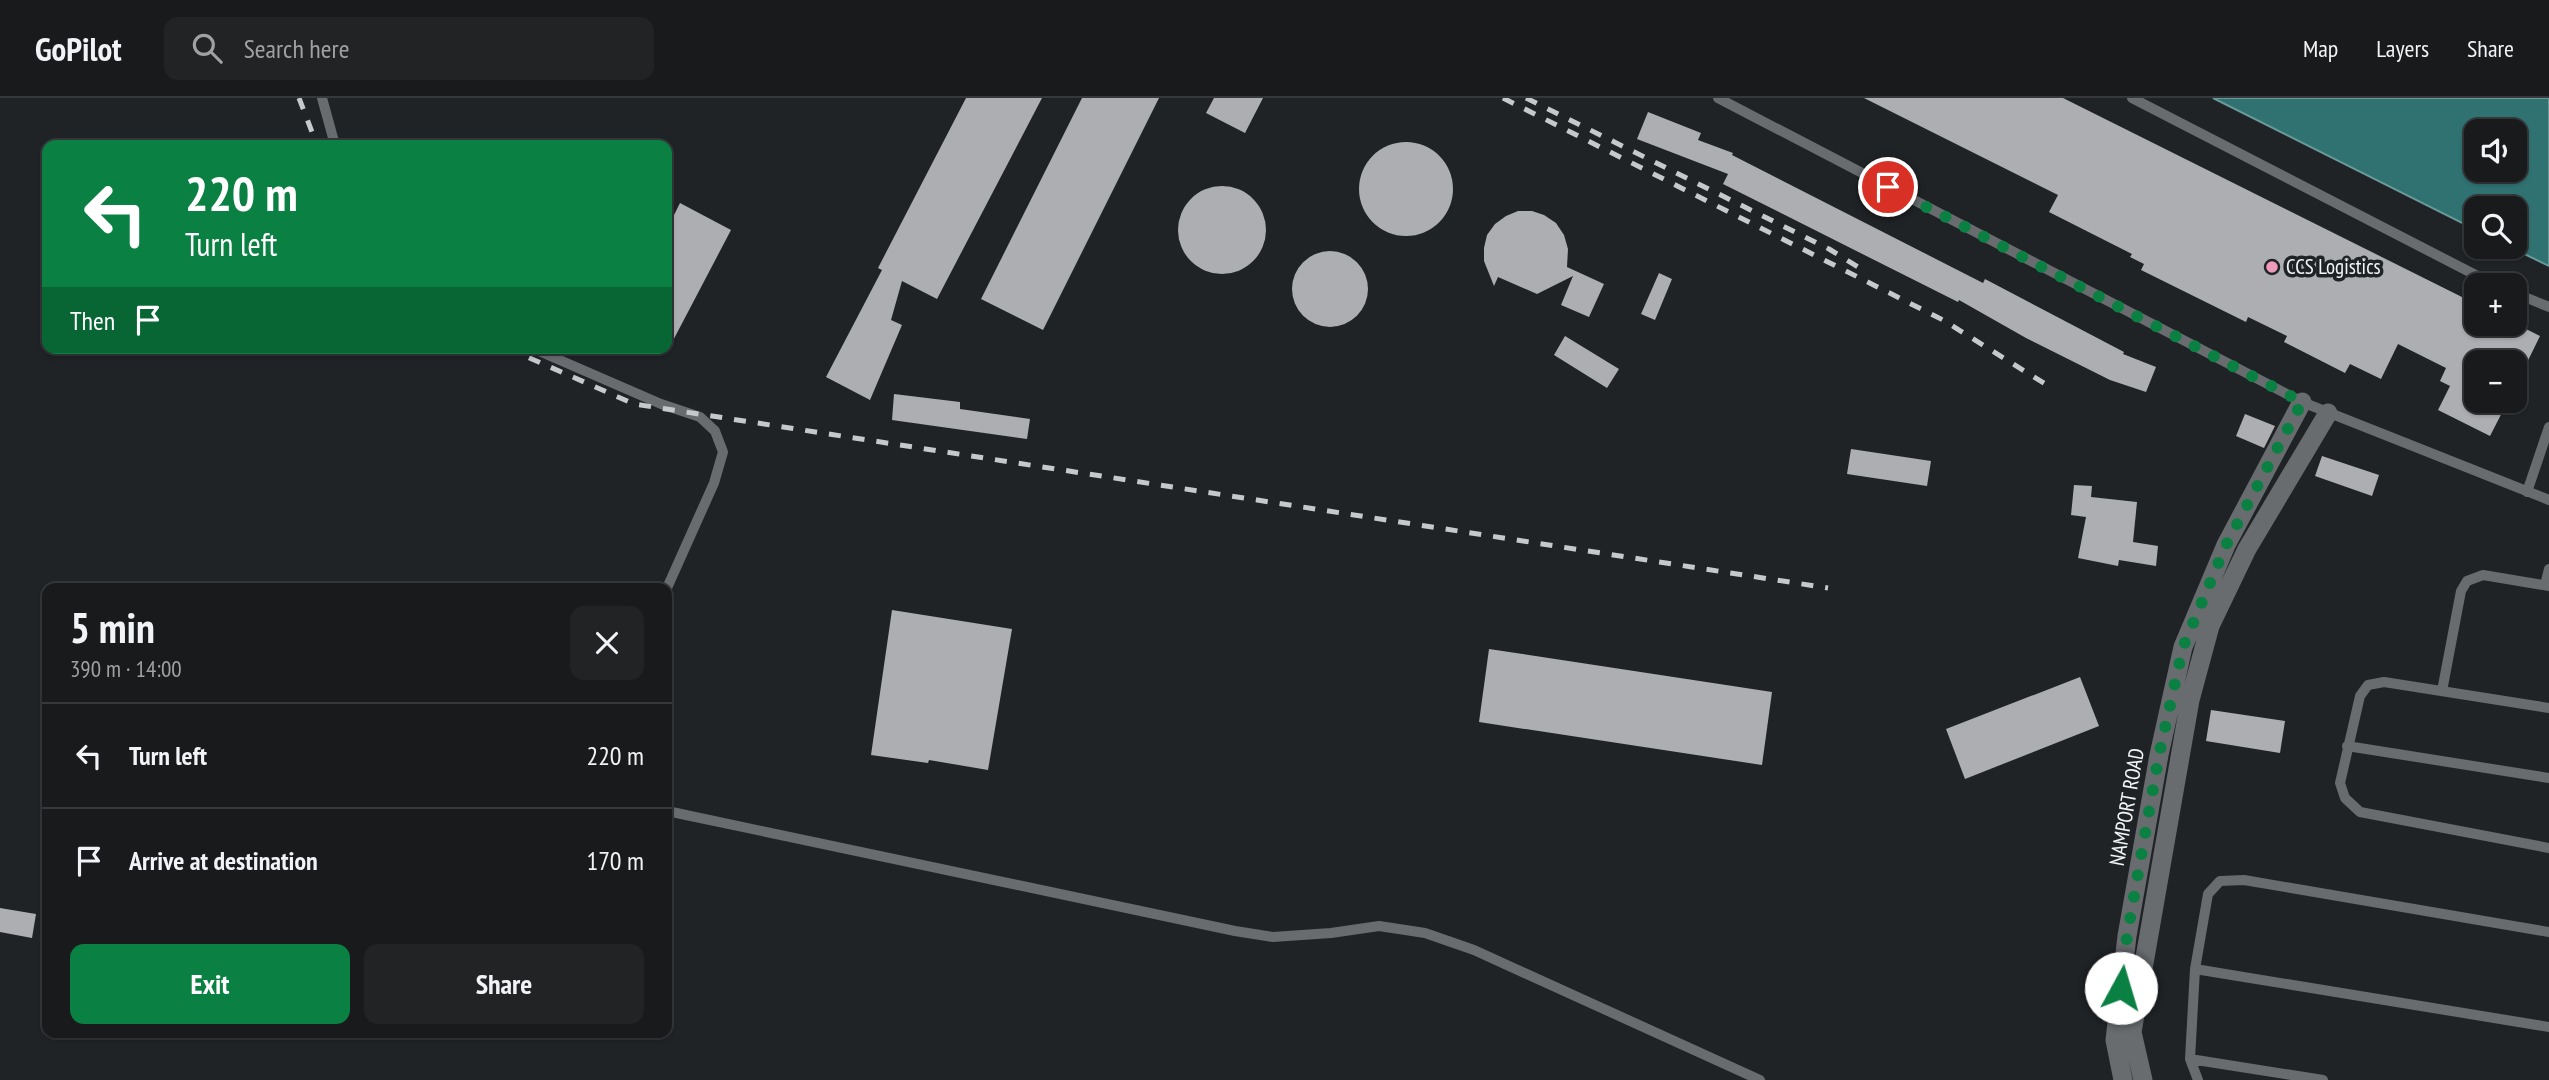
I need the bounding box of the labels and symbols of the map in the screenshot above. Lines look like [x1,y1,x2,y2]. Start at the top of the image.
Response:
pin [1858,157,1918,217]
place label: CCS Logistics [2286,253,2381,280]
marker: CCS Logistics [2264,259,2280,275]
street label: NAMPORT ROAD [2103,746,2150,868]
position arrow [2084,951,2158,1025]

